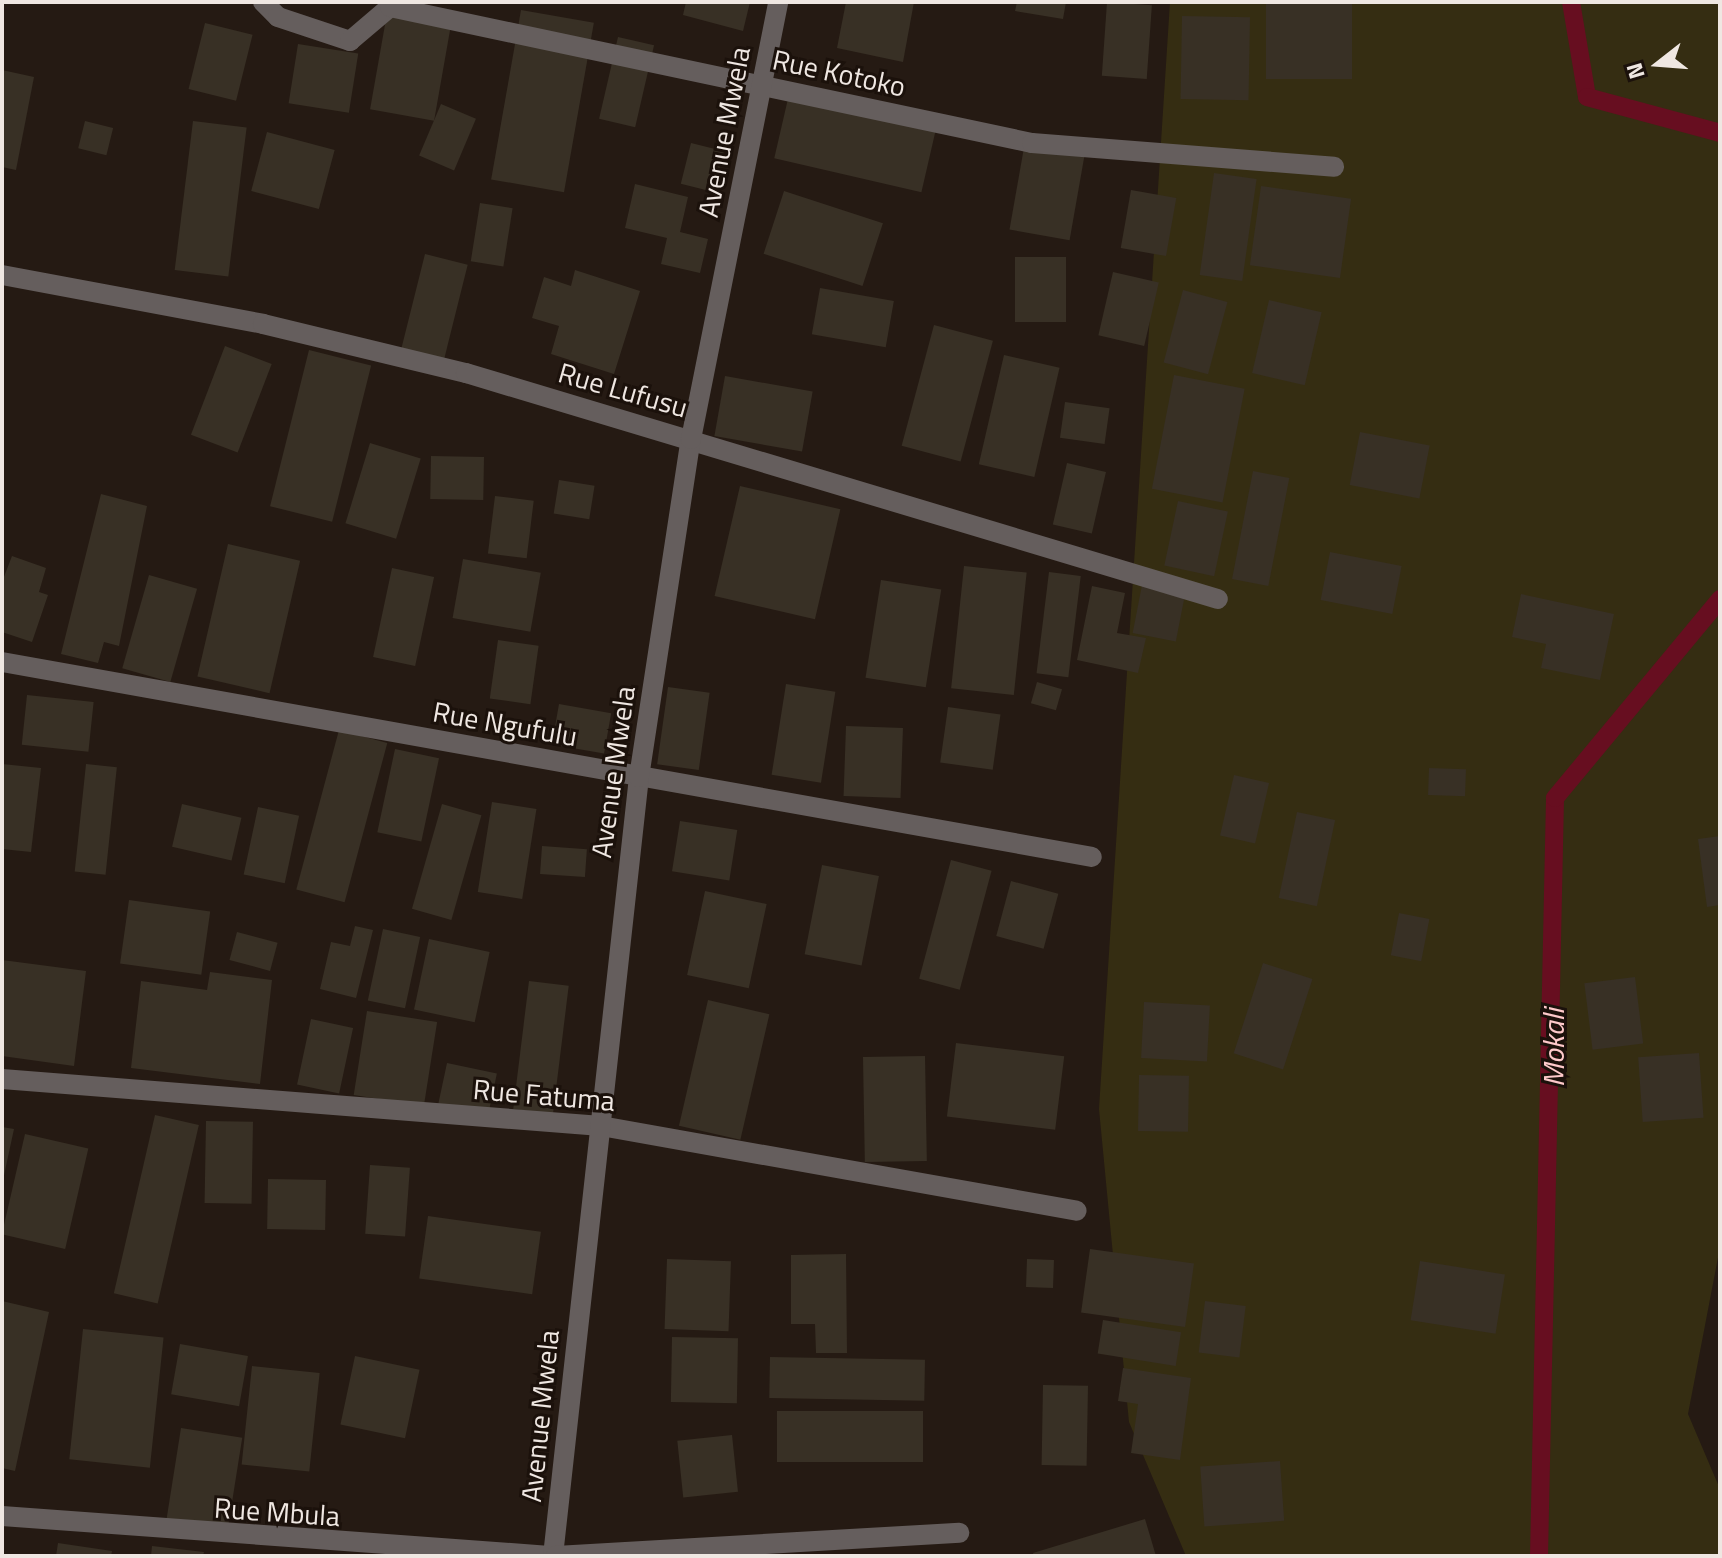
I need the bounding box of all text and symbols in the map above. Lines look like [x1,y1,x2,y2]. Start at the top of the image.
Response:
north arrow [1618,24,1698,104]
street label: Rue Kotoko [770,43,908,103]
street label: Avenue Mwela [691,44,757,220]
text: N [1617,59,1654,83]
street label: Rue Lufusu [555,356,691,424]
street label: Avenue Mwela [584,684,642,860]
street label: Rue Ngufulu [430,695,580,753]
water label: Mokali [1535,1009,1571,1087]
street label: Rue Fatuma [472,1072,616,1118]
street label: Avenue Mwela [514,1328,566,1504]
street label: Rue Mbula [213,1491,341,1533]

